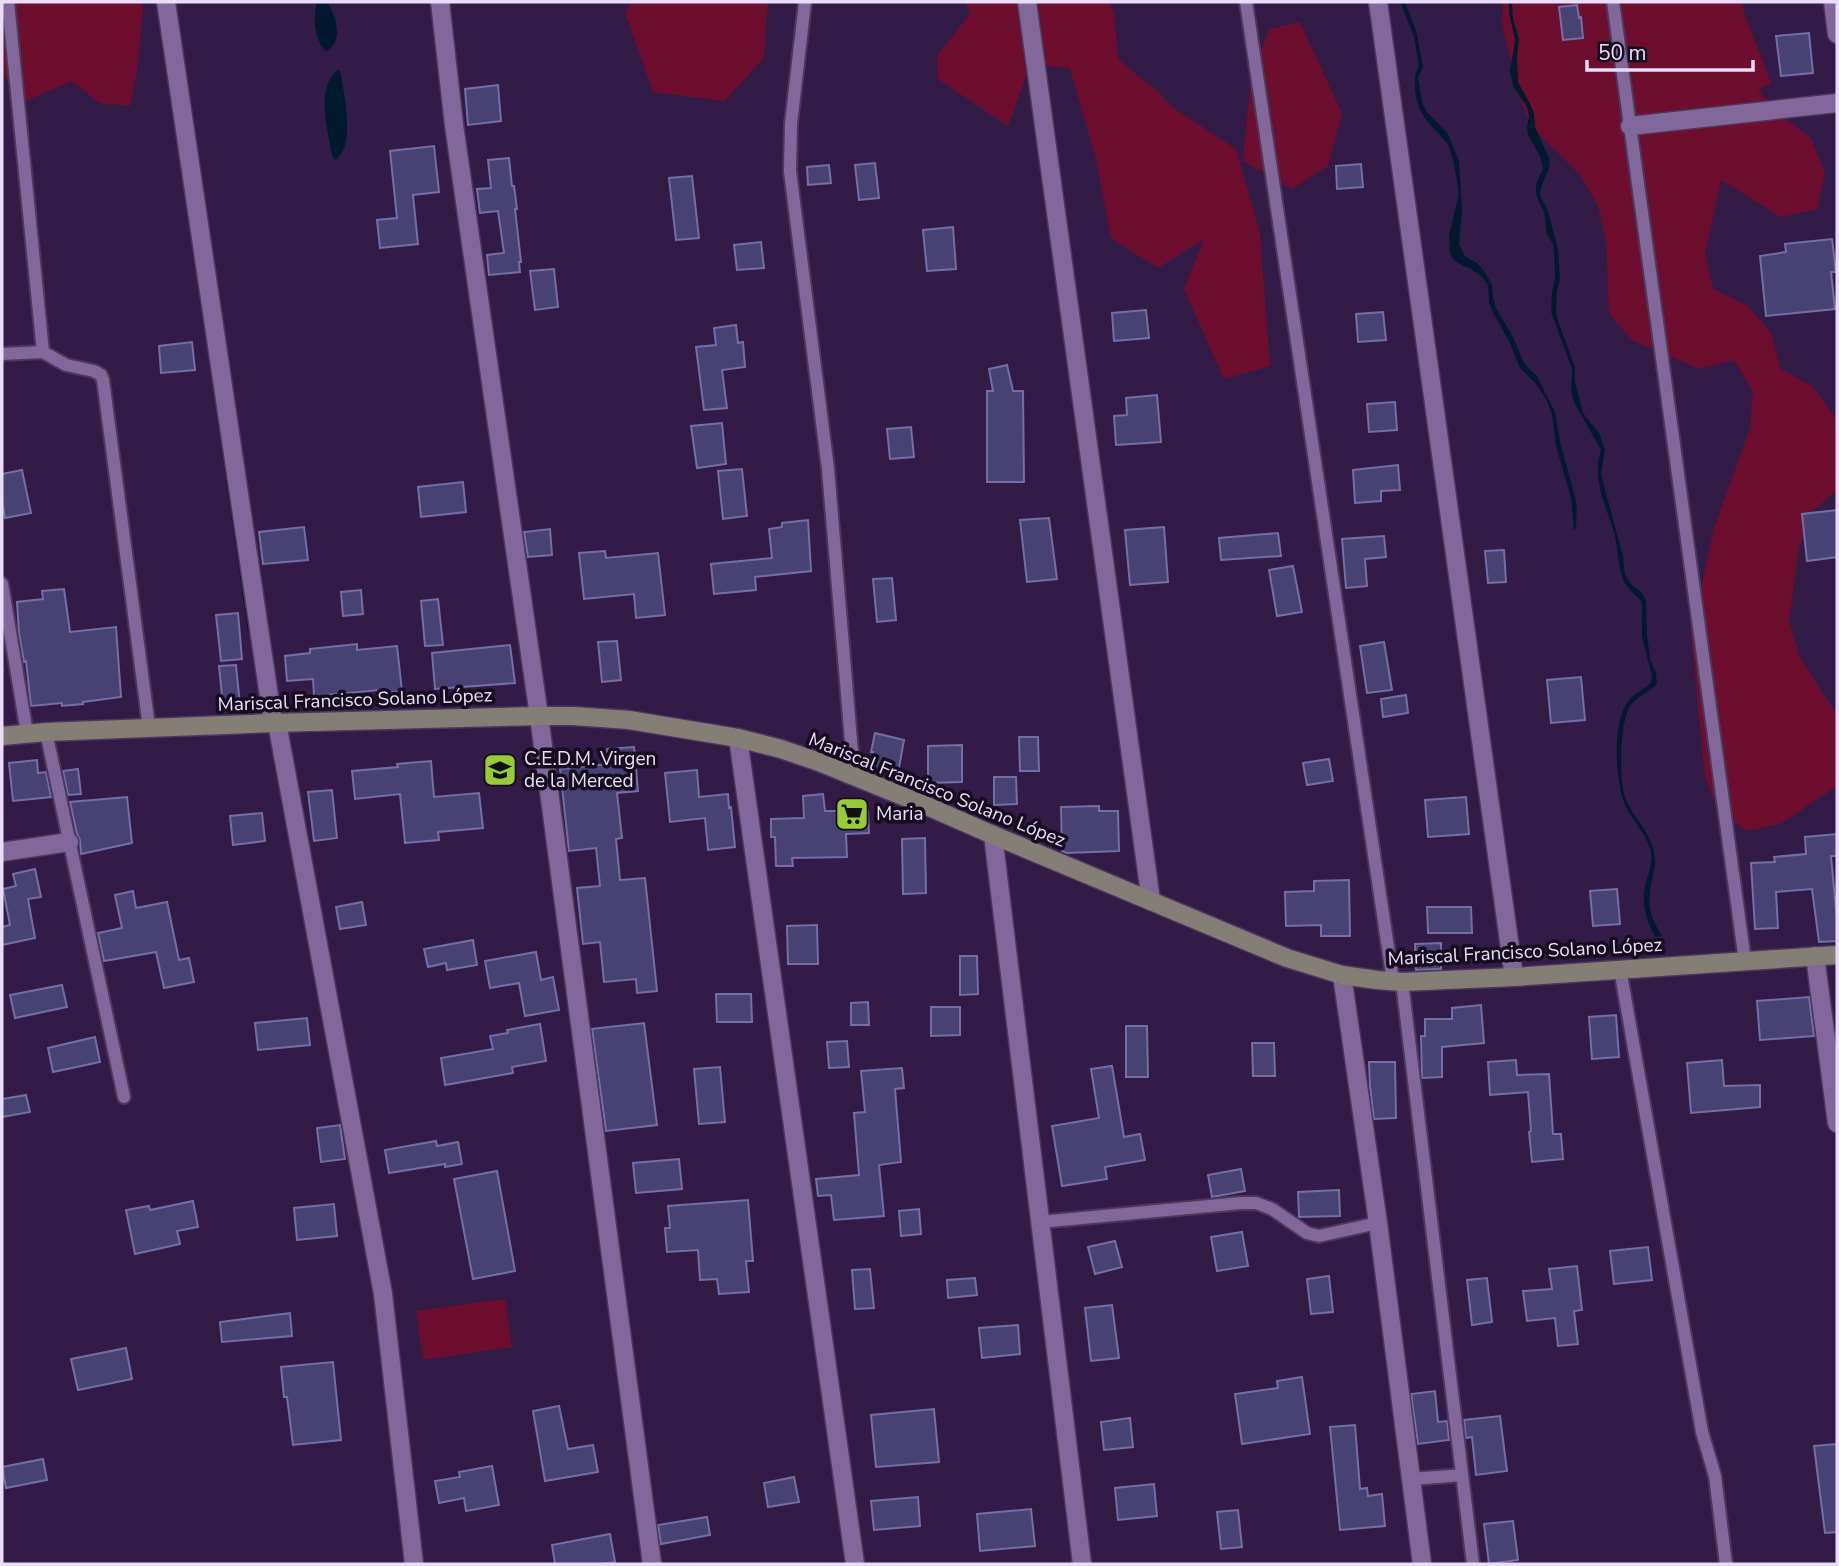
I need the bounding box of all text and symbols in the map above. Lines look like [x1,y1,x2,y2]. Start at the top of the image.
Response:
scale bar [1587,28,1753,72]
text: 50 m [1598,39,1647,67]
street label: Mariscal Francisco Solano López [217,682,493,718]
street label: Mariscal Francisco Solano López [805,726,1070,854]
place label: C.E.D.M. Virgen de la Merced [524,746,656,794]
school or university icon: C.E.D.M. Virgen de la Merced [481,751,519,789]
supermarket icon: Maria [833,795,871,833]
place label: Maria [876,801,924,827]
street label: Mariscal Francisco Solano López [1387,932,1663,972]

